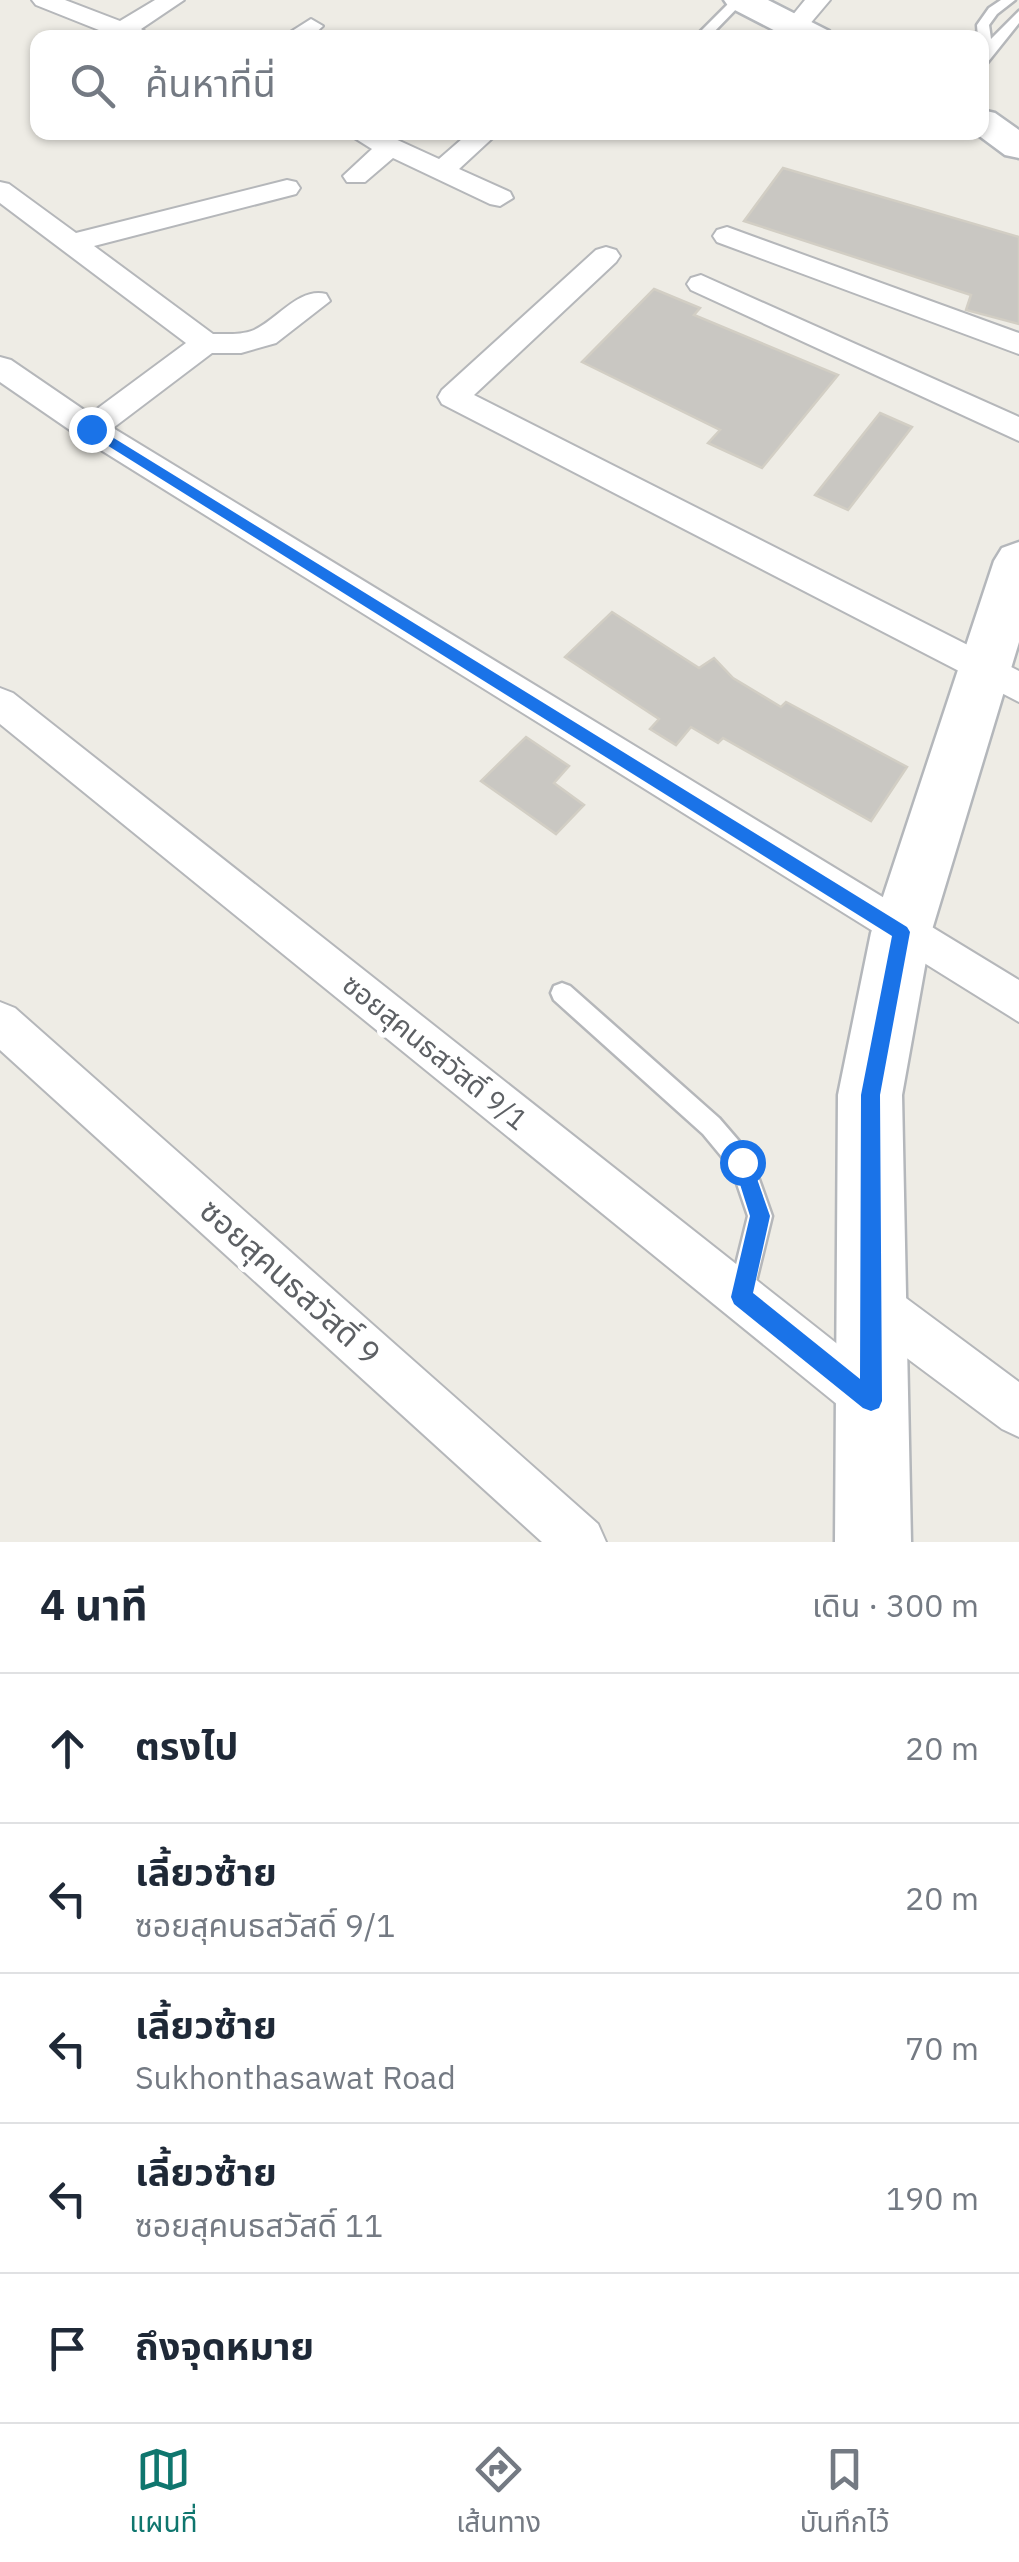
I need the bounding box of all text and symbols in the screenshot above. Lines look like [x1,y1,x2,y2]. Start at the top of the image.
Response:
search box [30,30,989,140]
icon: search [65,58,120,113]
text: ค้นหาที่นี่ [145,58,276,107]
route end [69,407,115,453]
street label: ซอยสุคนธสวัสดิ์ 9/1 [335,966,536,1138]
route start [720,1140,766,1186]
street label: ซอยสุคนธสวัสดิ์ 9 [192,1189,390,1373]
text: 4 นาที [40,1577,148,1632]
text: เดิน · 300 m [812,1584,979,1626]
icon: ahead [40,1721,95,1776]
text: ตรงไป [135,1721,238,1770]
text: 20 m [905,1727,979,1769]
text: เลี้ยวซ้าย [135,1847,277,1896]
icon: left [40,1871,95,1926]
text: 20 m [905,1877,979,1919]
text: ซอยสุคนธสวัสดิ์ 9/1 [135,1904,395,1946]
text: เลี้ยวซ้าย [135,2000,277,2049]
icon: left [40,2021,95,2076]
text: 70 m [905,2027,979,2069]
text: Sukhonthasawat Road [135,2056,456,2098]
text: เลี้ยวซ้าย [135,2147,277,2196]
icon: left [40,2171,95,2226]
text: 190 m [886,2177,979,2219]
text: ซอยสุคนธสวัสดิ์ 11 [135,2204,383,2246]
icon: arrive [40,2321,95,2376]
text: ถึงจุดหมาย [135,2321,314,2370]
tab: แผนที่ [129,2442,198,2545]
tab: เส้นทาง [456,2442,541,2545]
tab: บันทึกไว้ [800,2442,890,2545]

